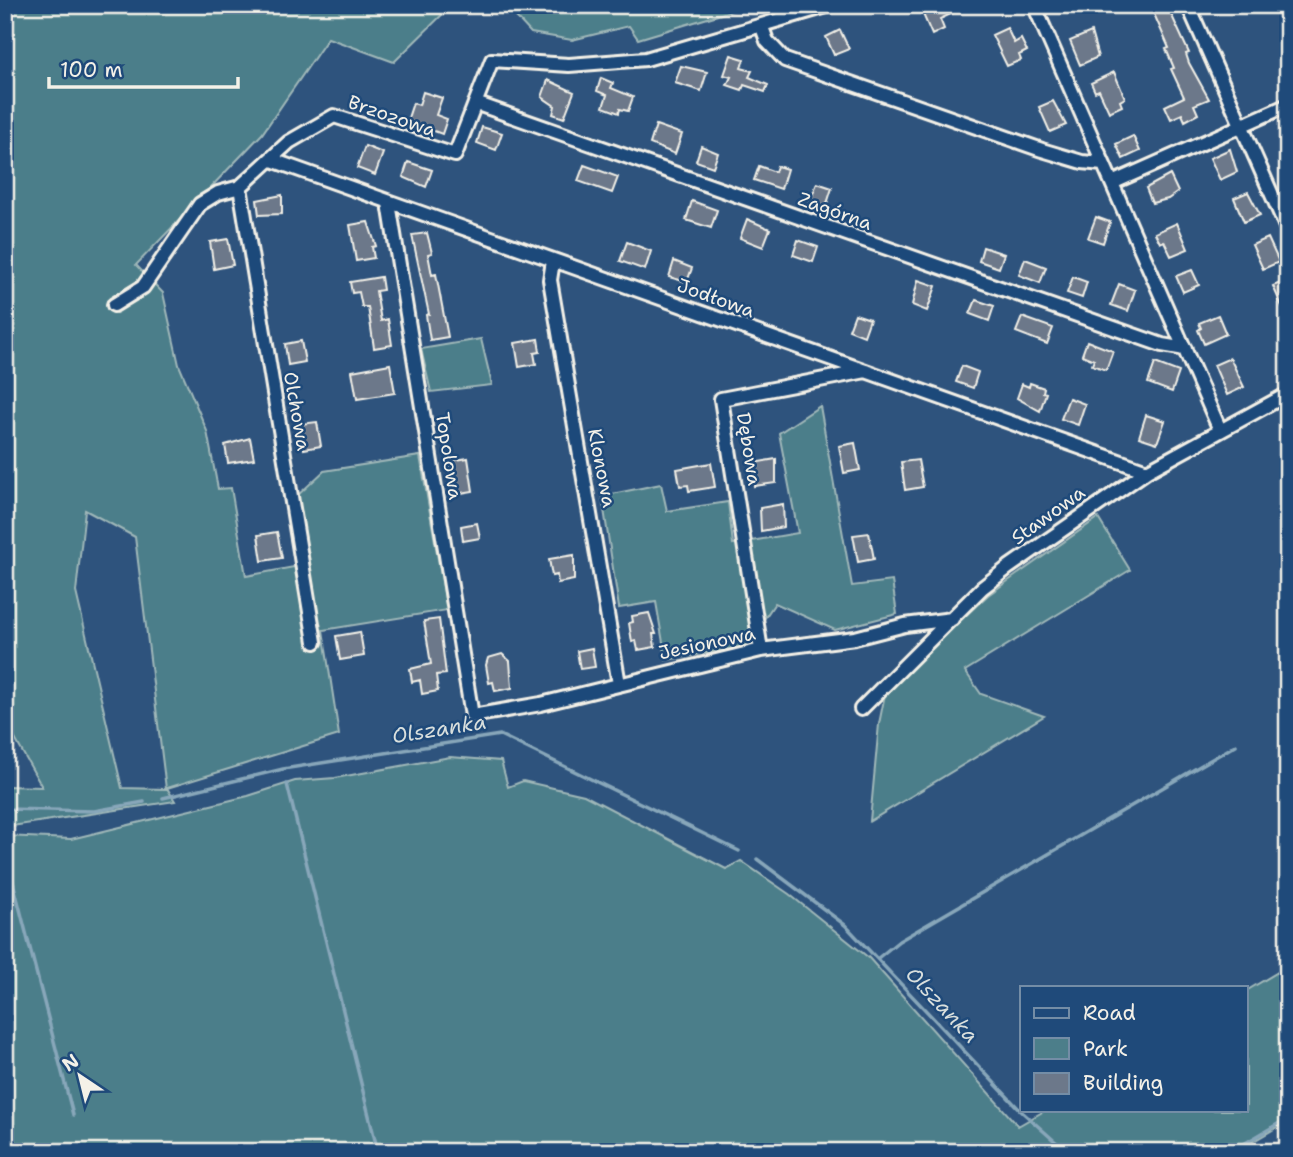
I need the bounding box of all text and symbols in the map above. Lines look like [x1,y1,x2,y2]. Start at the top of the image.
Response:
scale bar [49,46,238,90]
text: 100 m [60,56,123,84]
street label: Brzozowa [345,89,439,143]
street label: Zagórna [794,186,876,236]
street label: Jodłowa [674,272,758,324]
street label: Olchowa [278,370,316,453]
street label: Topolowa [430,411,468,502]
street label: Dębowa [731,411,767,487]
street label: Klonowa [582,426,622,510]
street label: Stawowa [1006,480,1090,550]
street label: Jesionowa [656,621,758,665]
water label: Olszanka [390,708,488,750]
water label: Olszanka [899,961,985,1049]
legend [1020,986,1248,1112]
text: Road [1083,999,1136,1027]
text: Park [1083,1035,1128,1063]
north arrow [46,1042,116,1112]
text: N [57,1048,84,1077]
text: Building [1083,1069,1163,1097]

